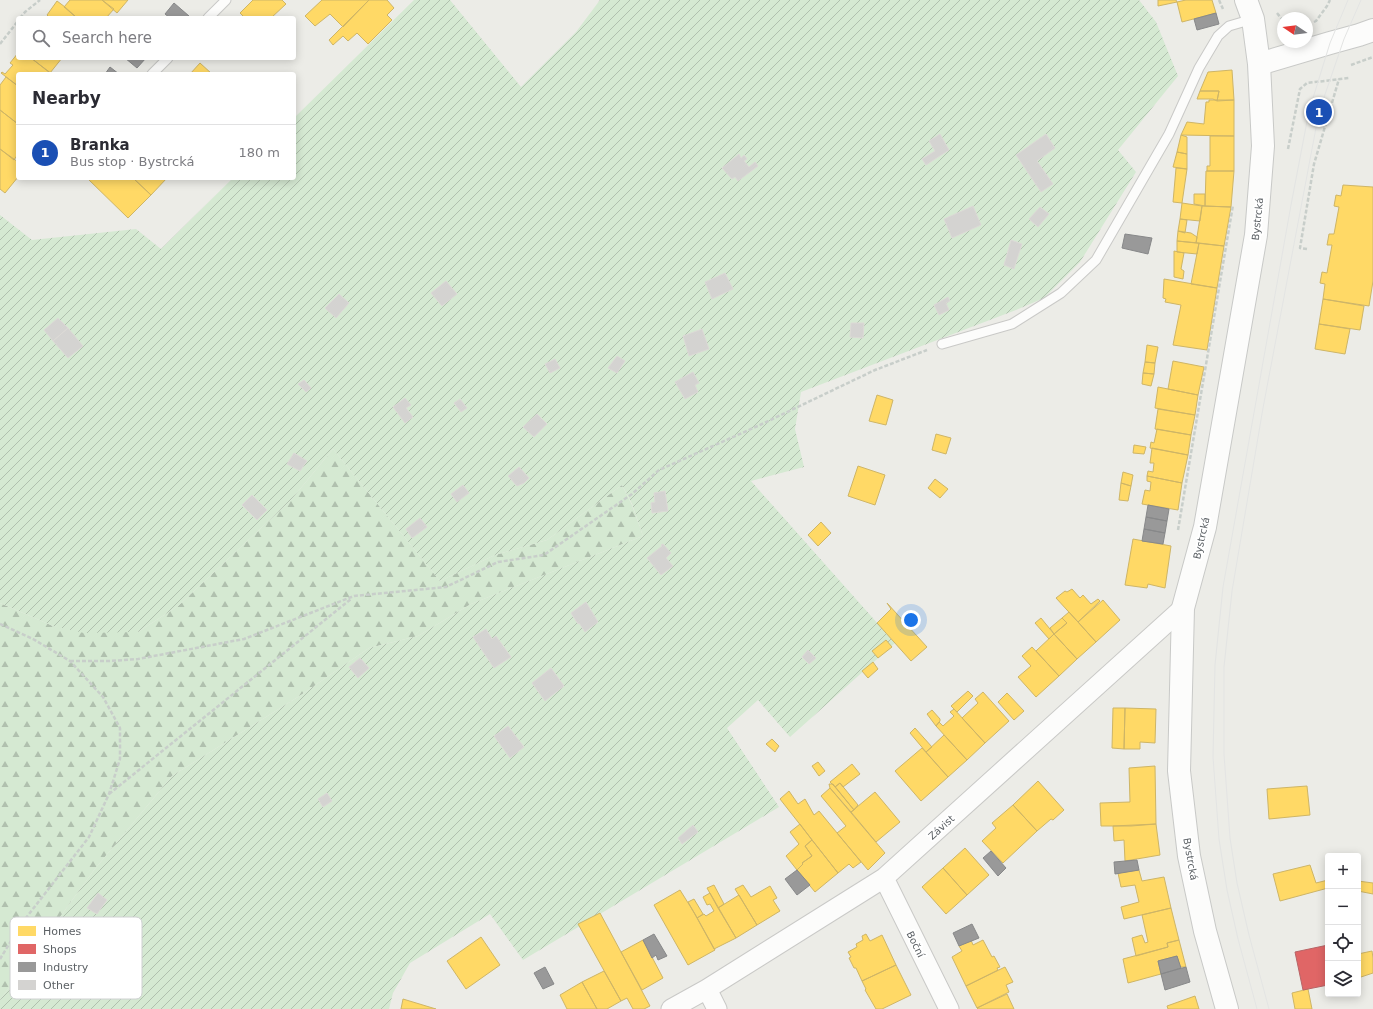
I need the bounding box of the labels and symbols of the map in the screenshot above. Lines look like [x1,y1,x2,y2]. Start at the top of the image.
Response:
north arrow [1277,12,1313,48]
pin: 1 [1306,97,1332,127]
street label: Bystrcká [1250,197,1265,241]
street label: Bystrcká [1191,516,1212,560]
your location [901,610,921,630]
street label: Závist [926,813,957,842]
street label: Bystrcká [1181,837,1200,881]
legend [10,917,142,999]
text: Homes [43,925,81,938]
street label: Boční [905,929,927,960]
text: Shops [43,943,77,956]
text: Industry [43,961,89,974]
text: Other [43,979,75,992]

